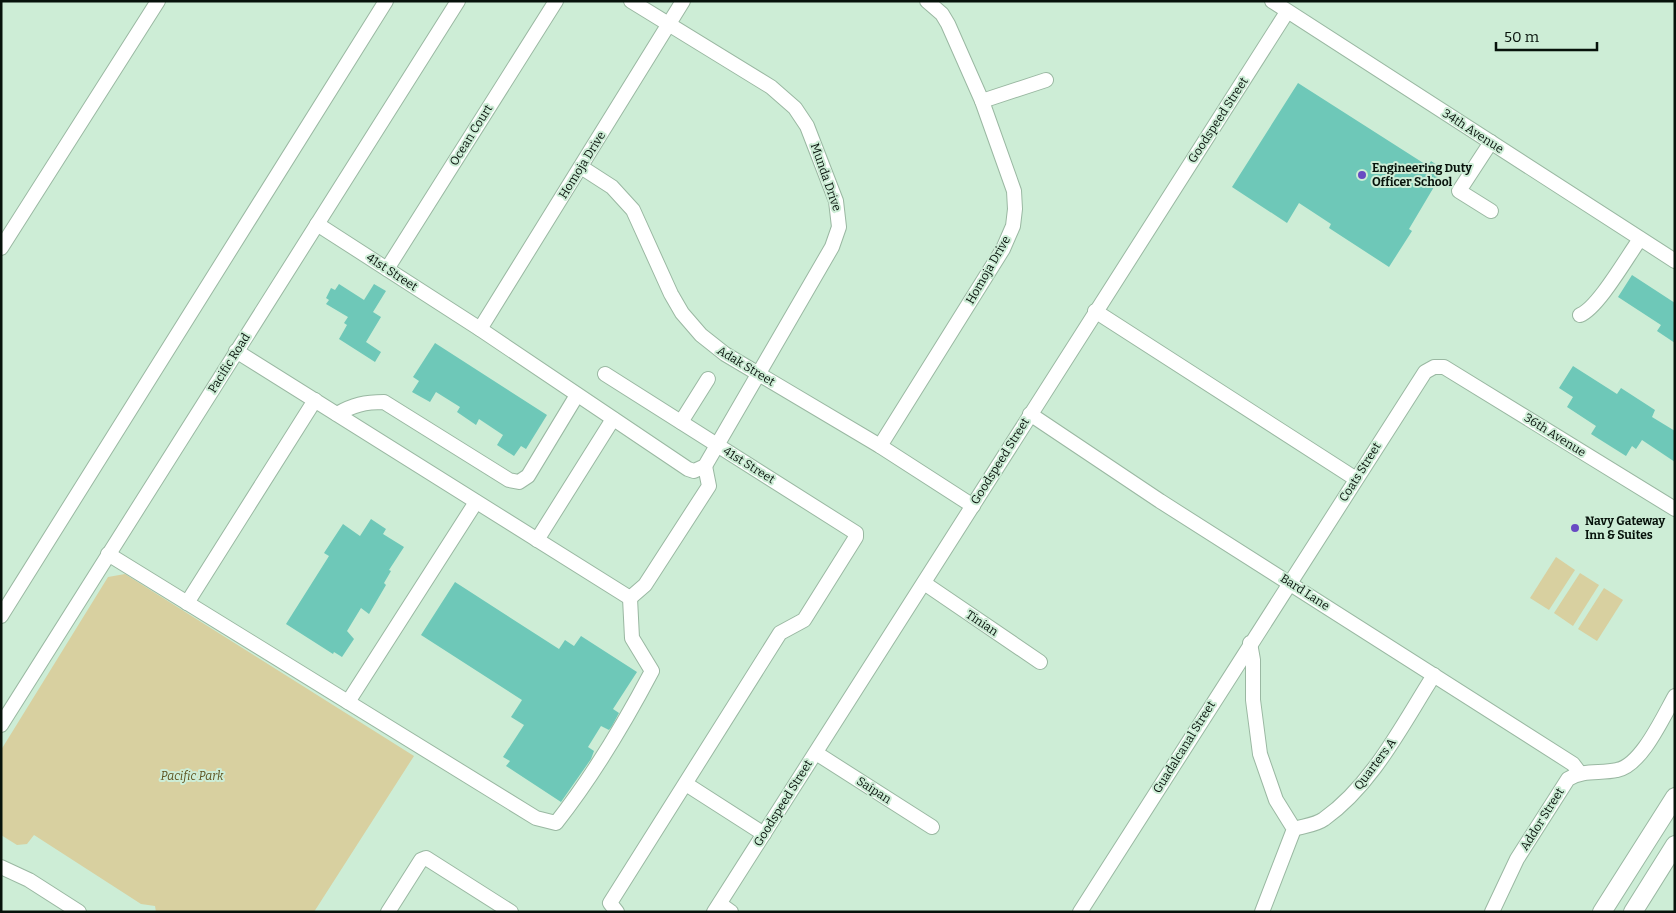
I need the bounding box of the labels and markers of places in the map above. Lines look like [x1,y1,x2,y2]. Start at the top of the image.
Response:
place label: Engineering Duty Officer School [1372,161,1472,189]
marker: Engineering Duty Officer School [1356,169,1368,181]
place label: Navy Gateway Inn & Suites [1585,514,1665,542]
marker: Navy Gateway Inn & Suites [1569,522,1581,534]

